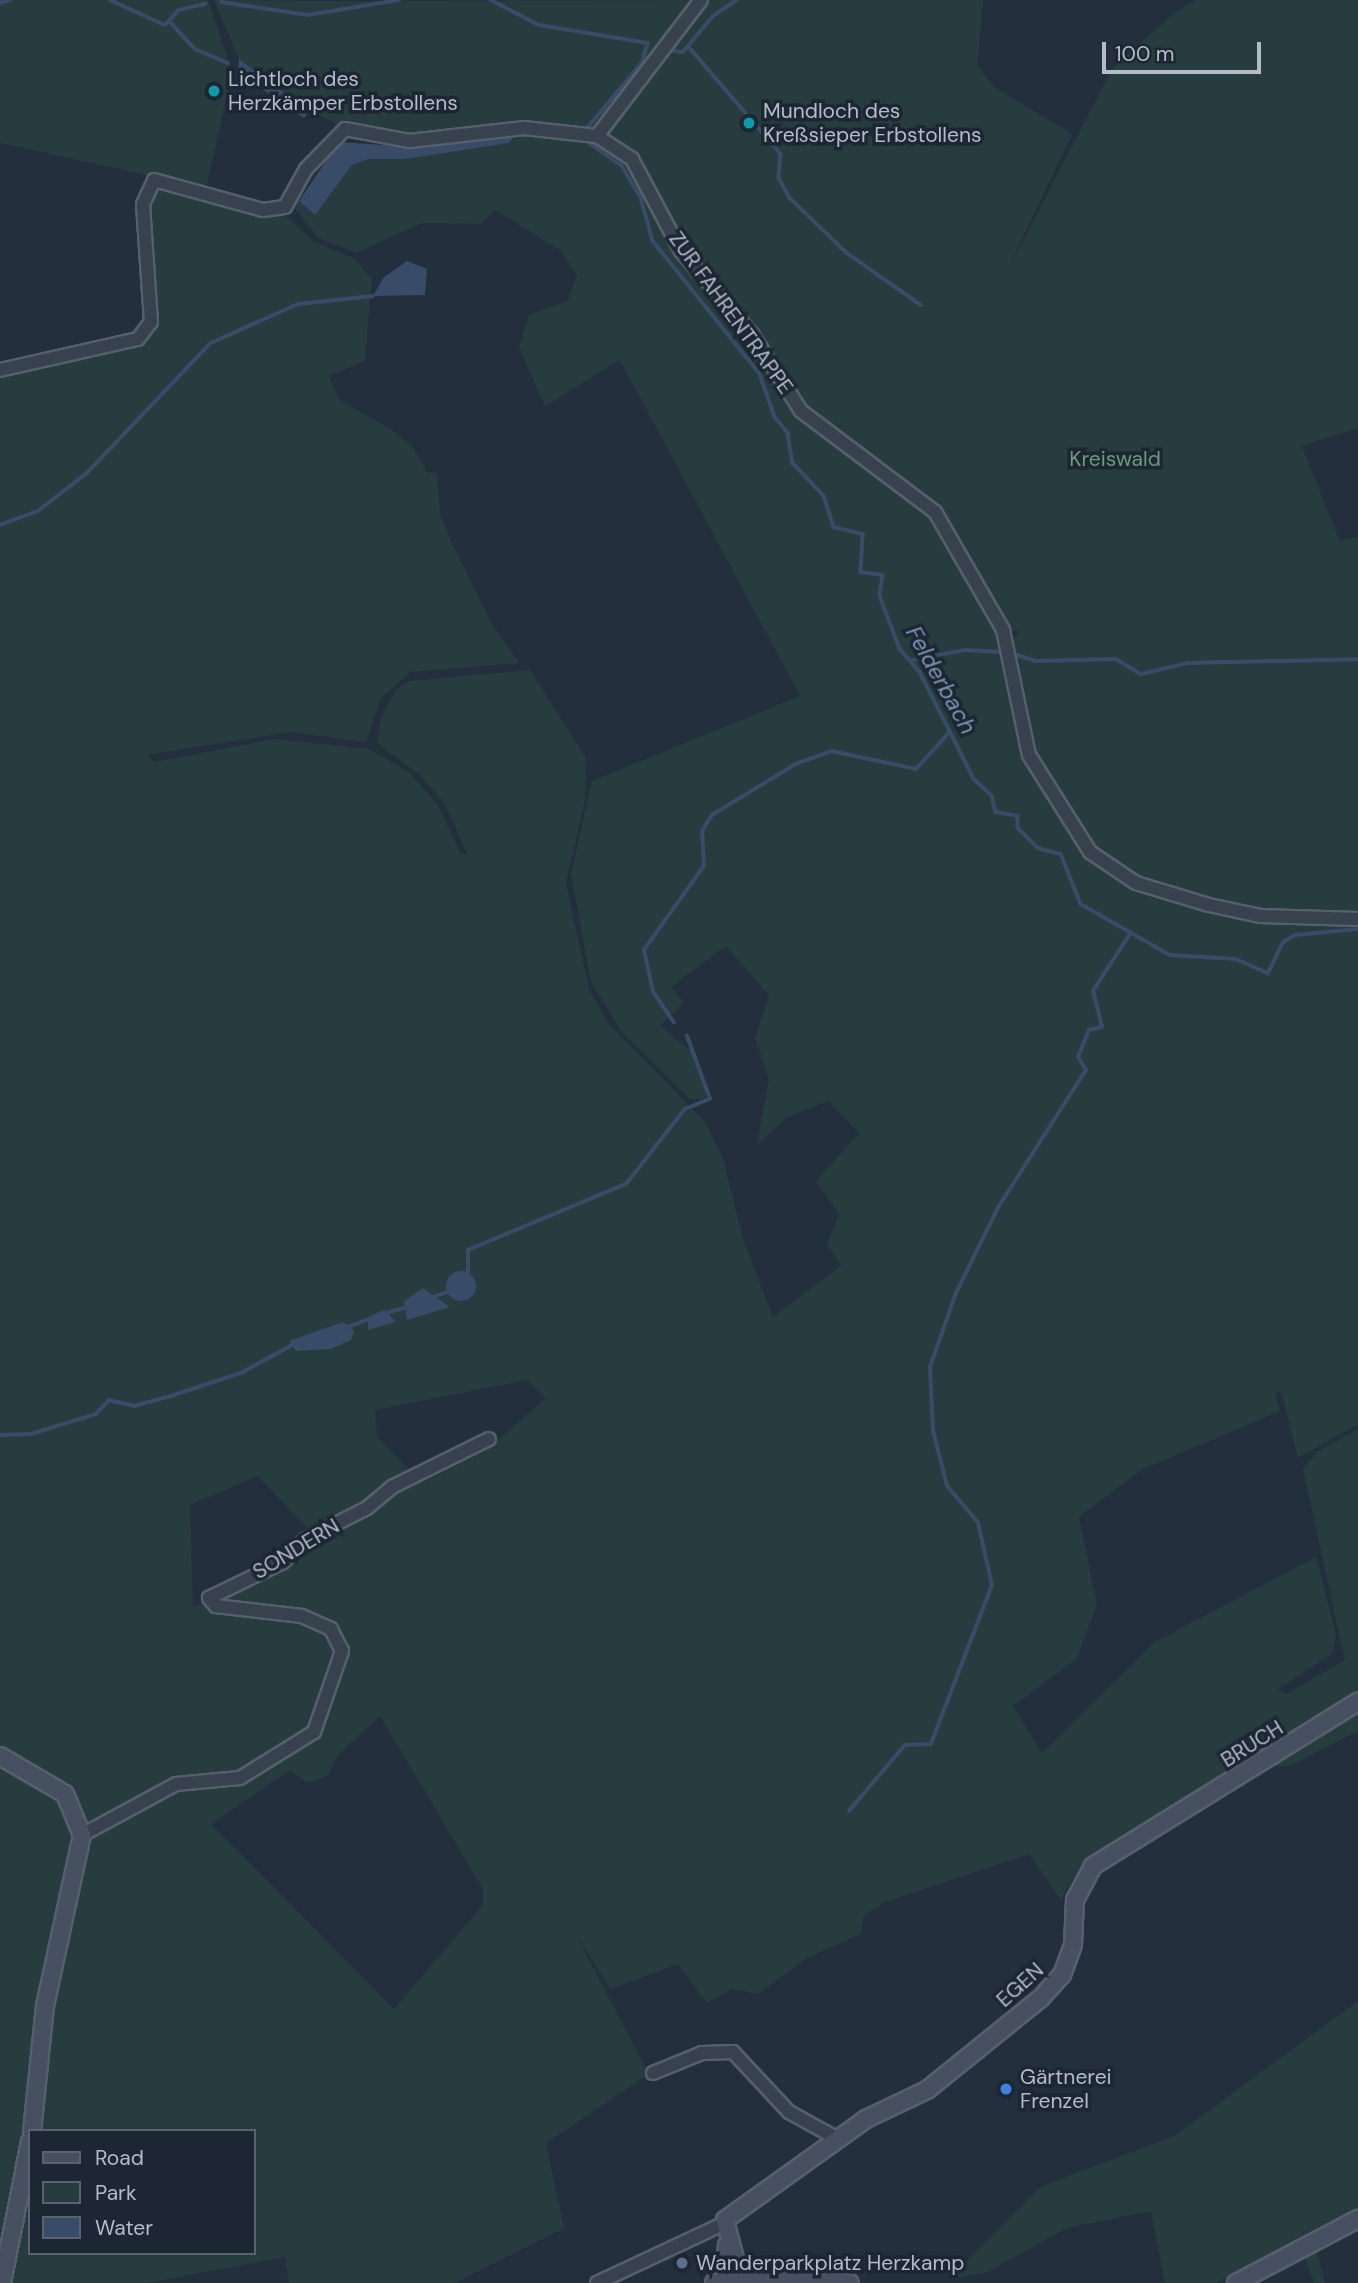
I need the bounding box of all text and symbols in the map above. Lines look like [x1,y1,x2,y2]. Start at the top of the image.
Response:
scale bar [1106,28,1265,72]
text: 100 m [1115,40,1175,68]
place label: Lichtloch des Herzkämper Erbstollens [228,66,458,116]
marker: Lichtloch des Herzkämper Erbstollens [206,83,222,99]
place label: Mundloch des Kreßsieper Erbstollens [763,98,981,148]
marker: Mundloch des Kreßsieper Erbstollens [741,115,757,131]
street label: ZUR FAHRENTRAPPE [664,227,798,399]
park label: Kreiswald [1069,446,1161,472]
water label: Felderbach [900,621,982,739]
street label: SONDERN [248,1513,344,1585]
street label: BRUCH [1216,1715,1288,1773]
street label: EGEN [991,1958,1049,2012]
place label: Gärtnerei Frenzel [1020,2064,1112,2114]
marker: Gärtnerei Frenzel [998,2081,1014,2097]
legend [28,2129,256,2255]
text: Road [95,2144,144,2172]
text: Park [95,2179,136,2207]
text: Water [95,2214,153,2242]
place label: Wanderparkplatz Herzkamp [696,2250,964,2276]
marker: Wanderparkplatz Herzkamp [674,2255,690,2271]

